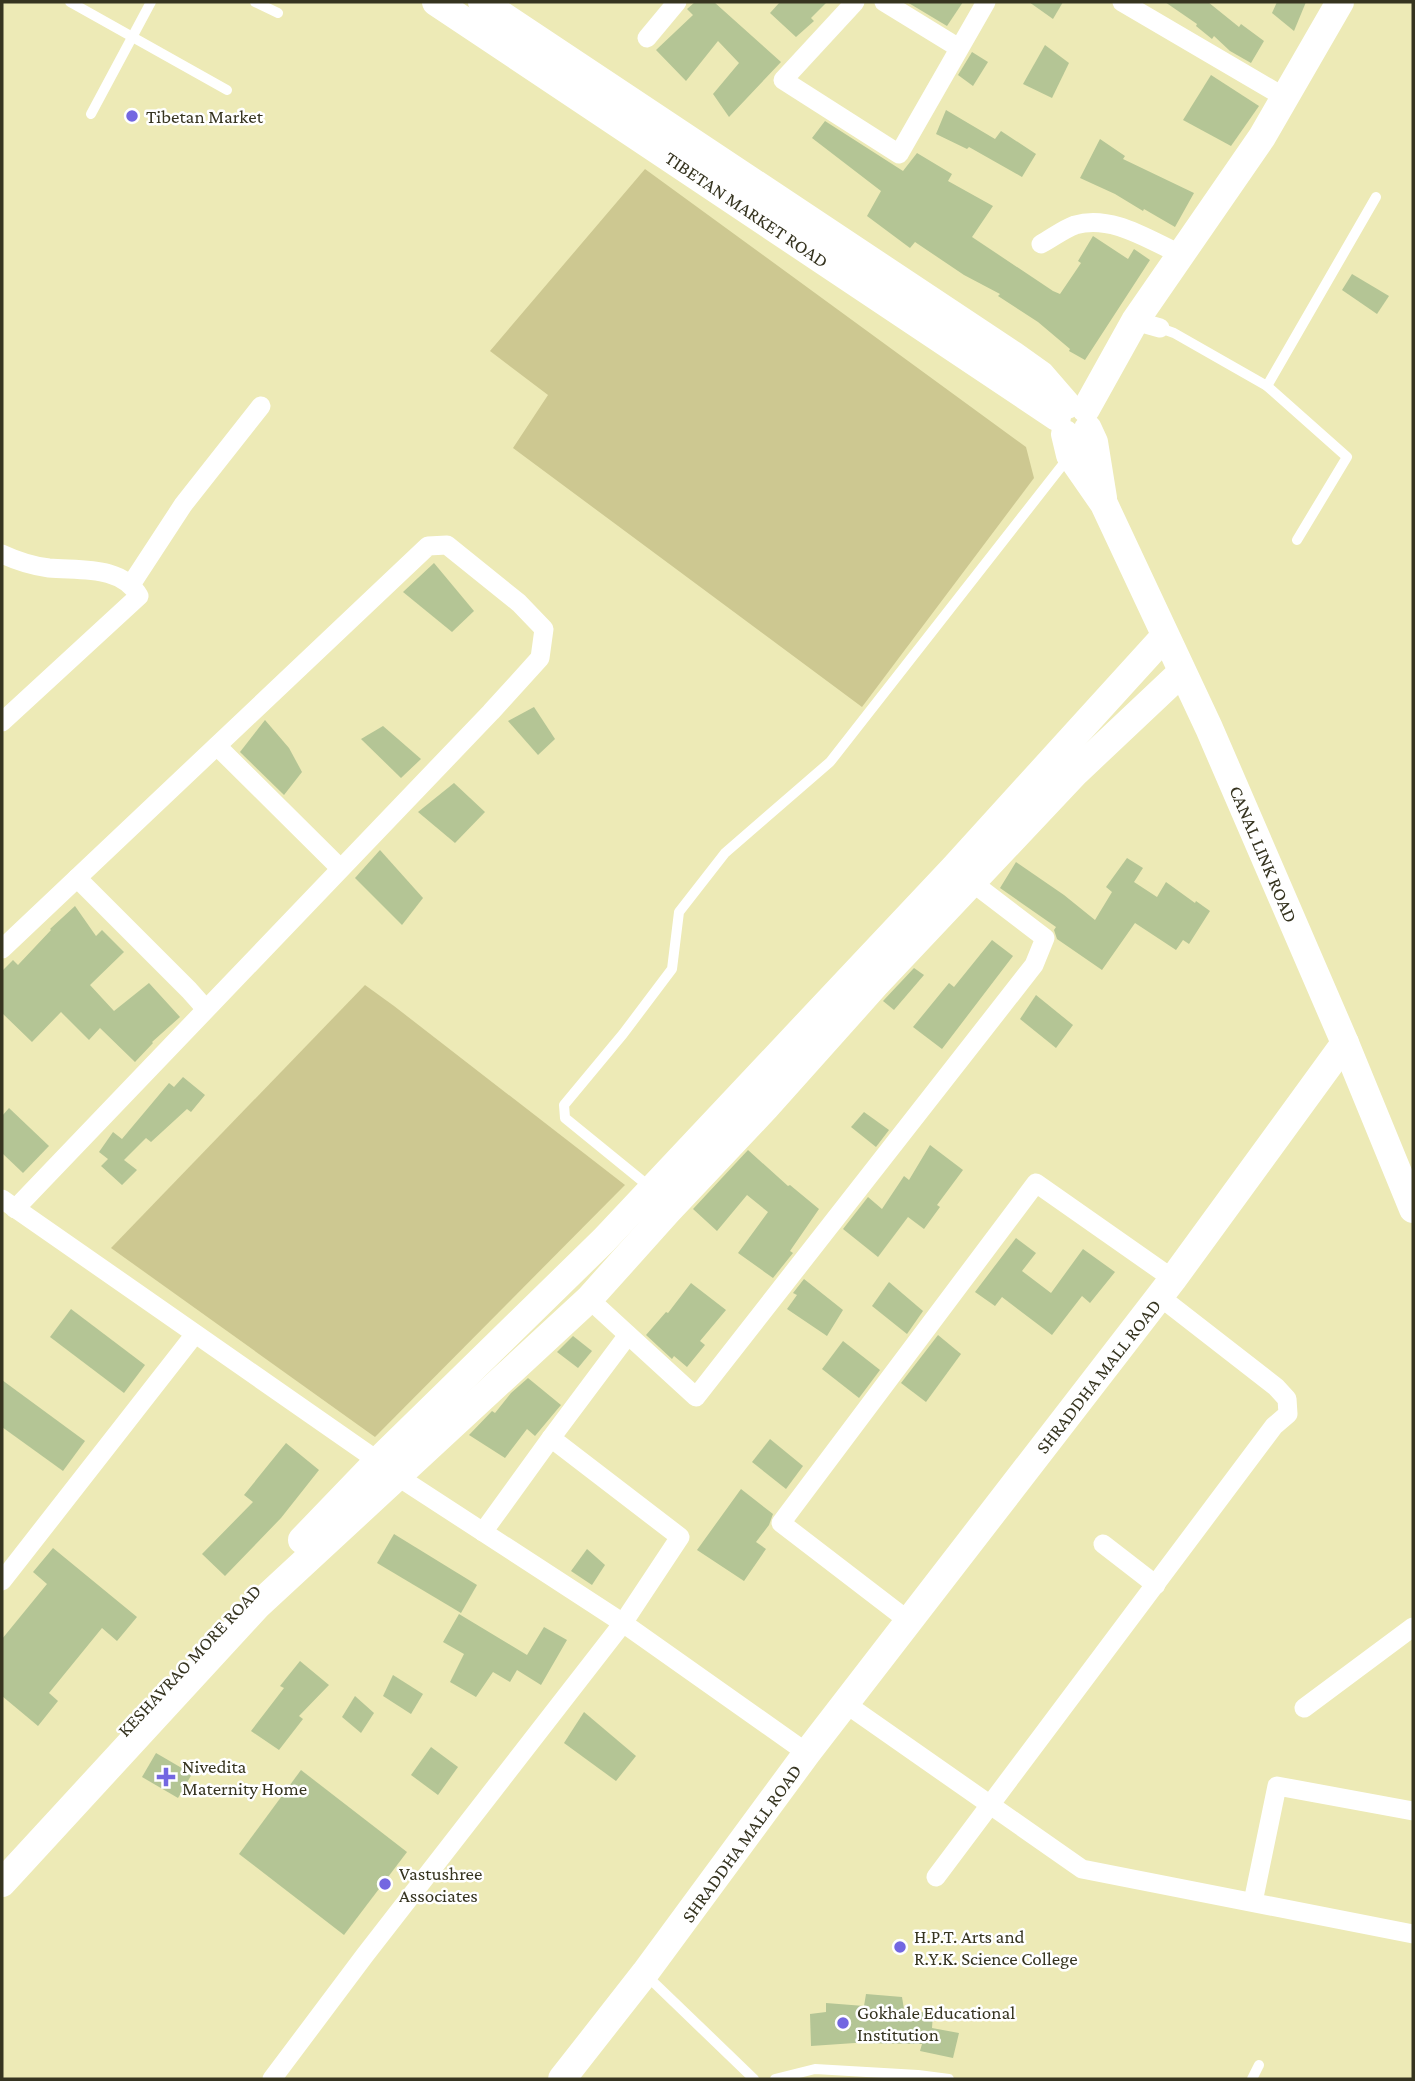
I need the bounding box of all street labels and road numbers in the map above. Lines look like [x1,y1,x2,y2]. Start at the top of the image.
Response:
street label: TIBETAN MARKET ROAD [661,147,832,272]
street label: CANAL LINK ROAD [1225,783,1302,926]
street label: SHRADDHA MALL ROAD [1032,1295,1165,1458]
street label: KESHAVRAO MORE ROAD [113,1580,265,1741]
street label: SHRADDHA MALL ROAD [677,1760,806,1926]

